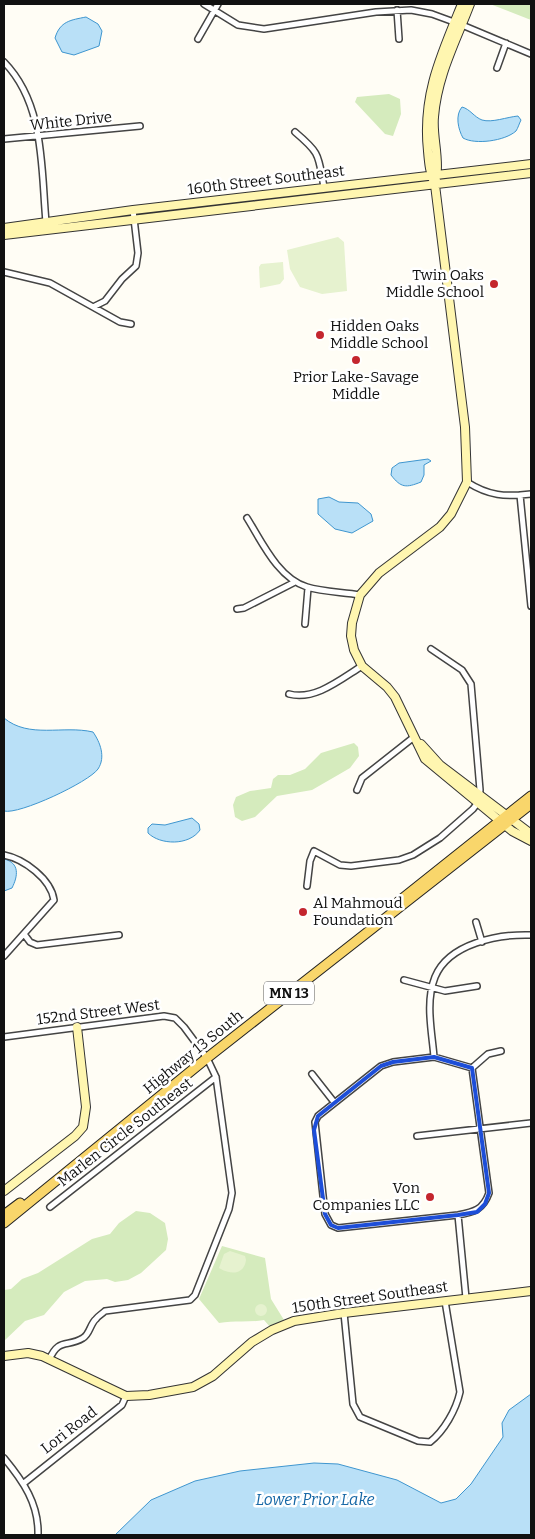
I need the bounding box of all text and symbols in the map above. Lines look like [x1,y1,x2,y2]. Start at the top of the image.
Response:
street label: White Drive [29,108,113,134]
street label: 160th Street Southeast [187,161,346,199]
place label: Twin Oaks Middle School [386,266,484,301]
marker: Twin Oaks Middle School [488,278,500,290]
place label: Hidden Oaks Middle School [330,317,428,352]
marker: Hidden Oaks Middle School [314,329,326,341]
marker: Prior Lake-Savage Middle [350,354,362,366]
place label: Prior Lake-Savage Middle [293,368,419,403]
place label: Al Mahmoud Foundation [313,894,403,929]
marker: Al Mahmoud Foundation [297,906,309,918]
road number: MN 13 [264,981,314,1004]
street label: 152nd Street West [35,995,161,1028]
street label: Highway 13 South [140,1006,247,1098]
street label: Marlen Circle Southeast [54,1073,196,1190]
place label: Von Companies LLC [313,1179,420,1214]
marker: Von Companies LLC [424,1191,436,1203]
street label: 150th Street Southeast [291,1277,450,1317]
street label: Lori Road [37,1403,101,1457]
water label: Lower Prior Lake [255,1490,375,1509]

